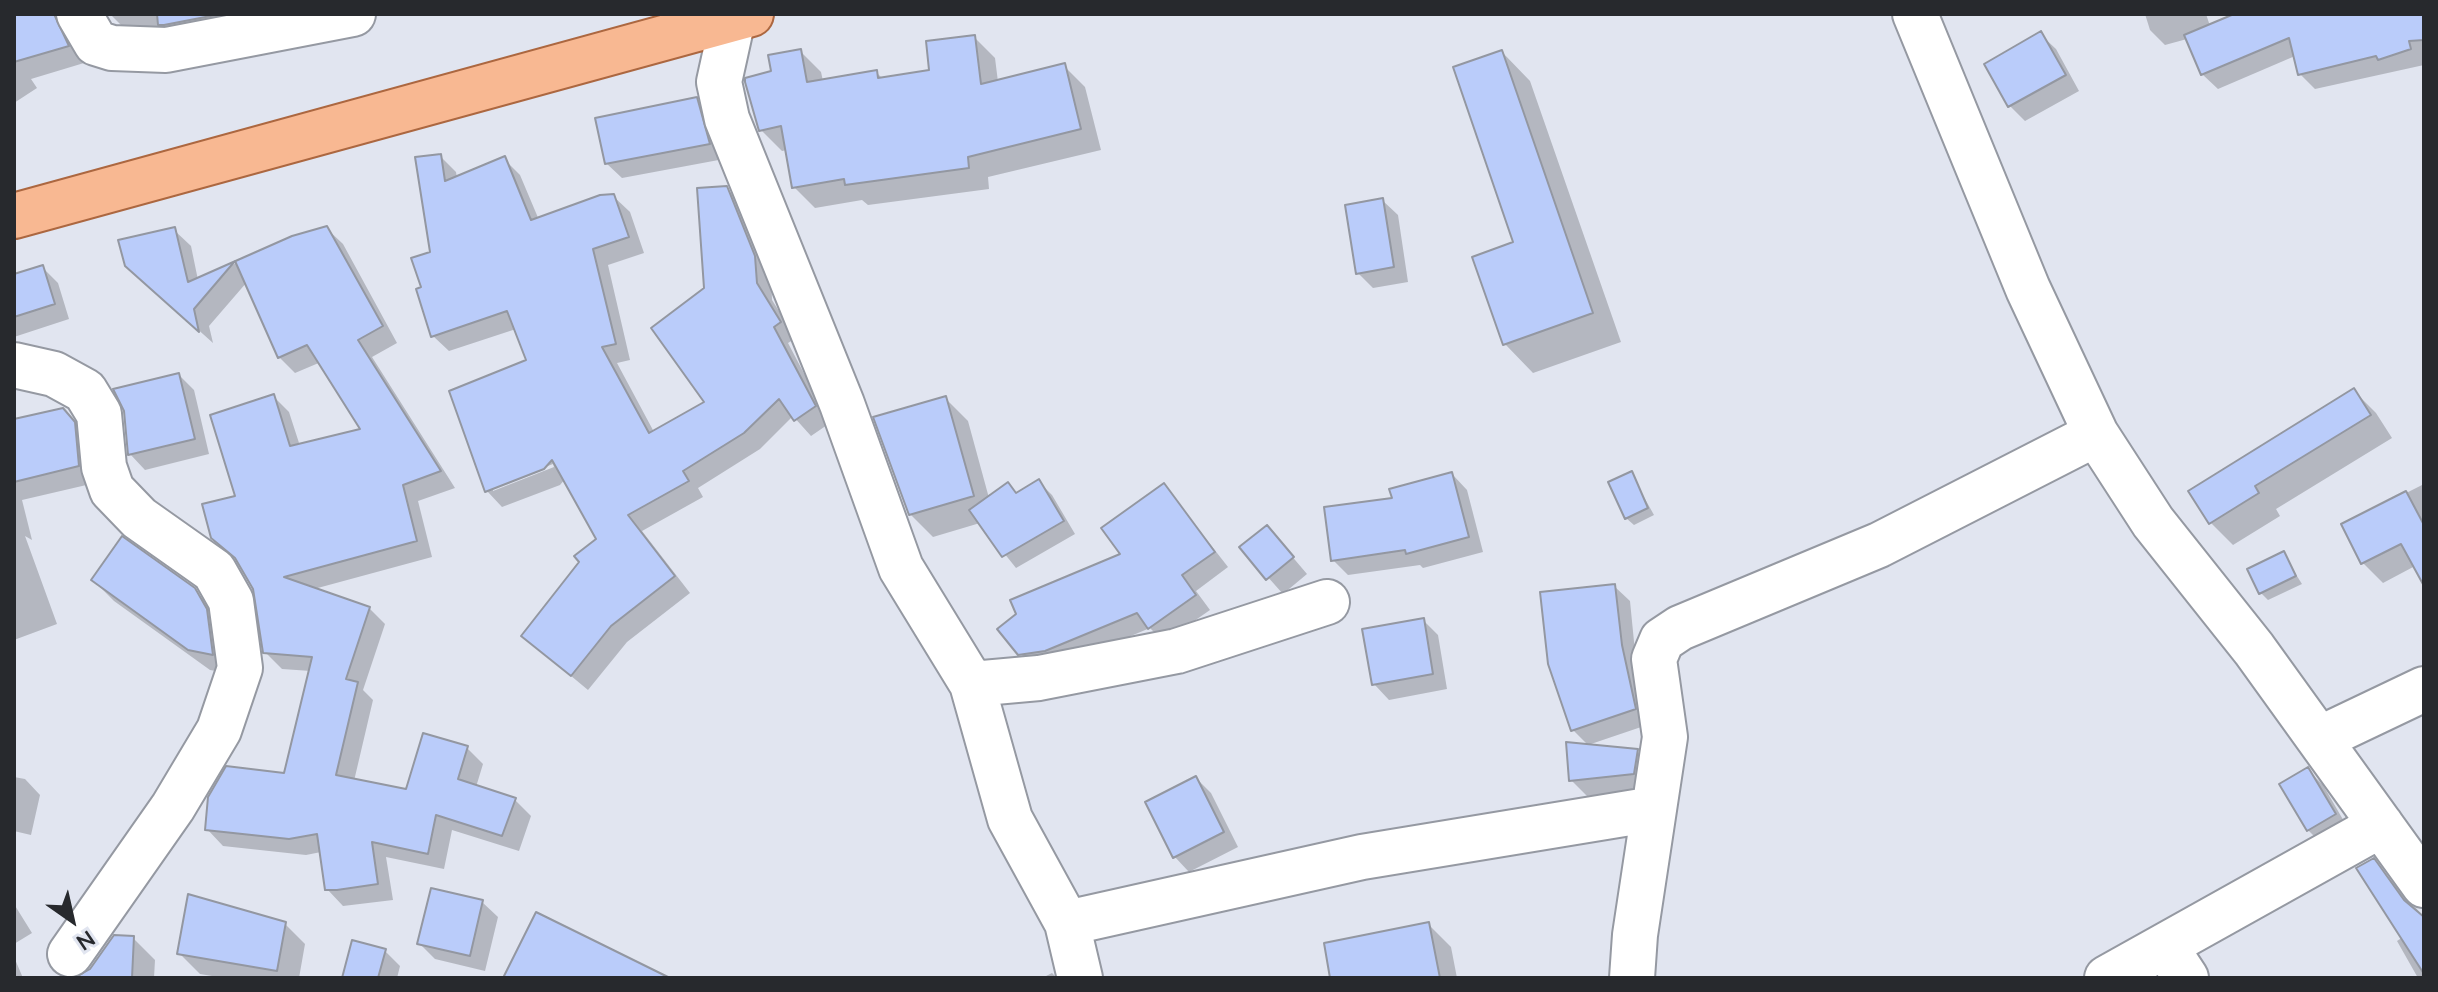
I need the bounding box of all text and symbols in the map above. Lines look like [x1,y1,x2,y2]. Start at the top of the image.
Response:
north arrow [32,880,112,960]
text: N [70,923,101,957]

